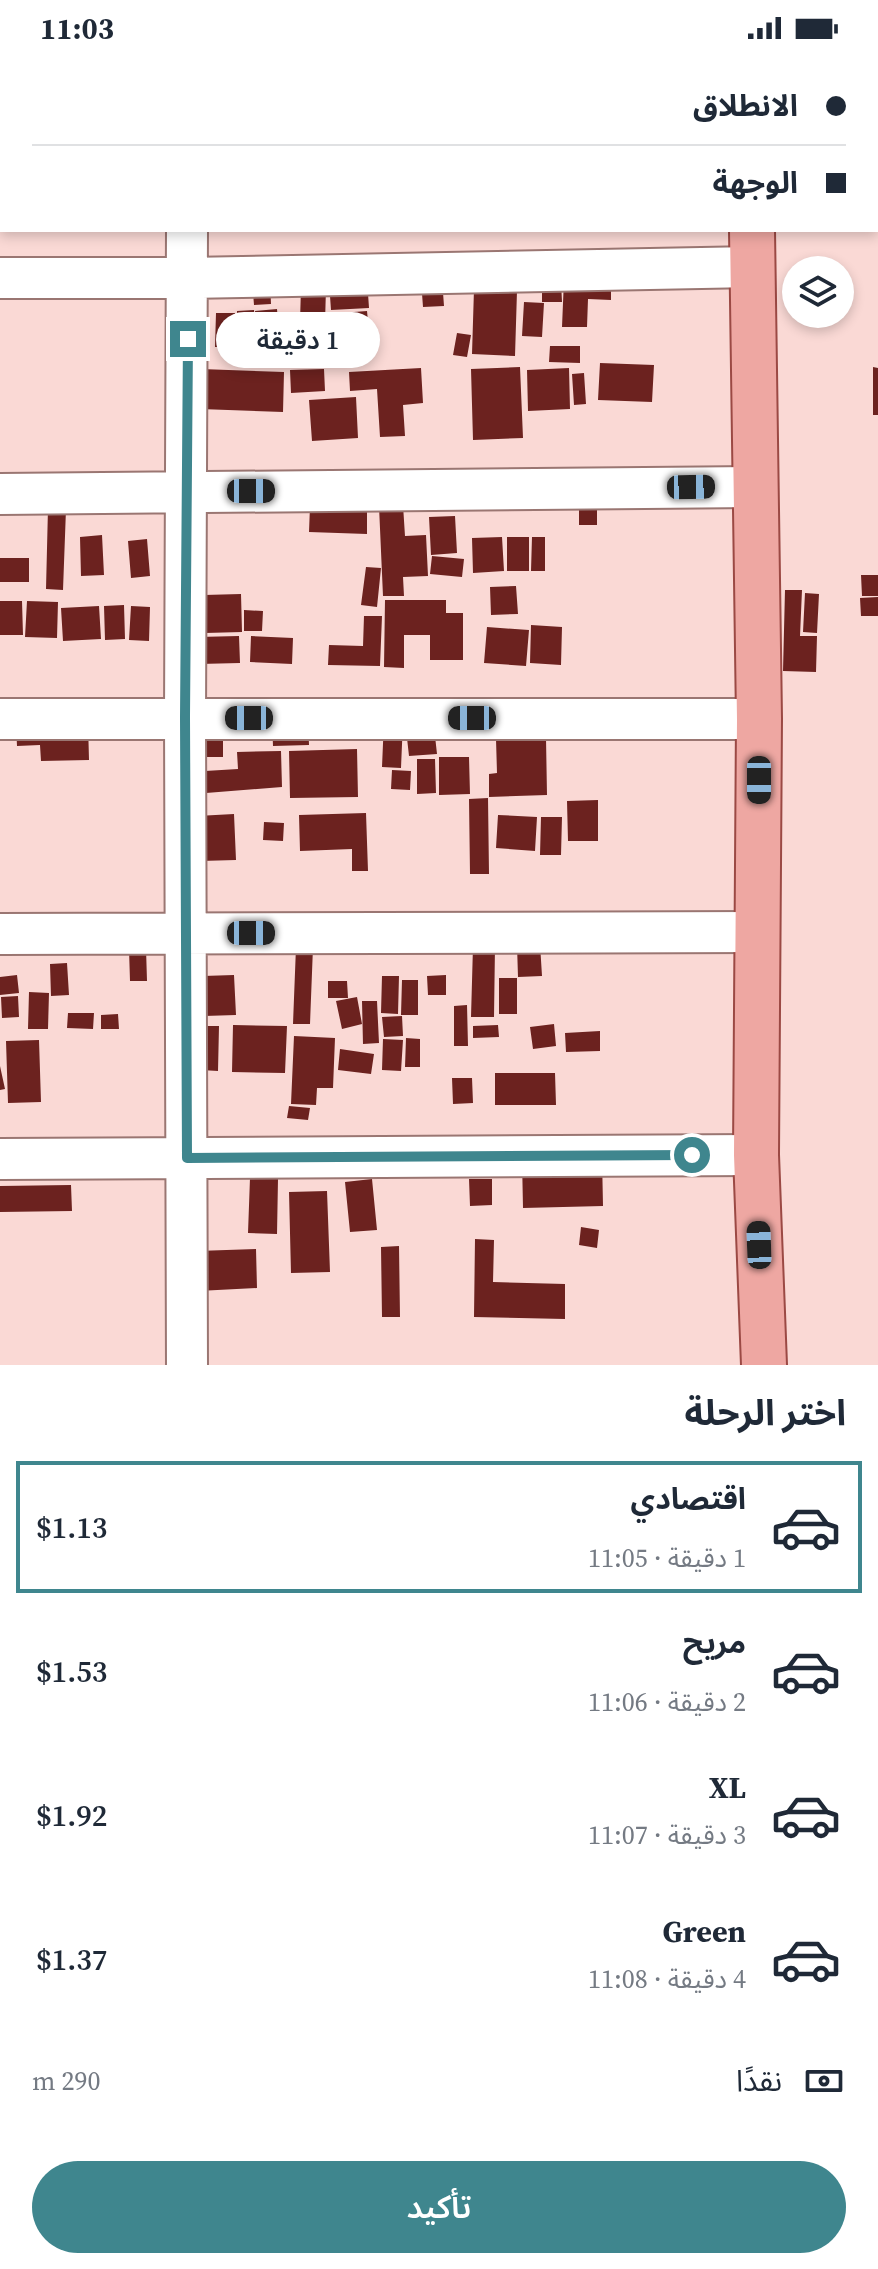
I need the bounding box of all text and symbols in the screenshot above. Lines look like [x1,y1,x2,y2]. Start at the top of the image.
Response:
text: 11:03 [40,8,114,49]
text: الانطلاق [693,85,798,126]
text: الوجهة [713,162,798,203]
map controls [782,256,854,328]
button: layers [782,256,854,328]
callout: 1 دقيقة [216,311,380,367]
route end [170,321,206,357]
text: 1 دقيقة [257,322,339,358]
car [667,475,715,499]
car [227,479,275,503]
car [225,706,273,730]
car [448,706,496,730]
car [747,756,771,804]
car [227,921,275,945]
route start [674,1137,710,1173]
car [746,1221,772,1269]
text: اختر الرحلة [685,1388,846,1437]
text: اقتصادي [631,1478,746,1519]
icon: car [770,1491,842,1563]
text: $1.13 [36,1507,107,1548]
text: 1 دقيقة · 11:05 [588,1540,746,1576]
text: مريح [683,1622,746,1663]
icon: car [770,1635,842,1707]
text: $1.53 [36,1651,107,1692]
text: 2 دقيقة · 11:06 [588,1684,746,1720]
text: XL [709,1767,746,1808]
icon: car [770,1779,842,1851]
text: $1.92 [36,1795,107,1836]
text: 3 دقيقة · 11:07 [588,1817,746,1853]
text: Green [663,1911,746,1952]
icon: car [770,1923,842,1995]
text: $1.37 [36,1939,107,1980]
text: 4 دقيقة · 11:08 [588,1961,746,1997]
icon: cash [802,2059,846,2103]
text: نقدًا [736,2060,782,2101]
text: 290 m [32,2063,101,2099]
button: تأكيد [32,2161,846,2253]

